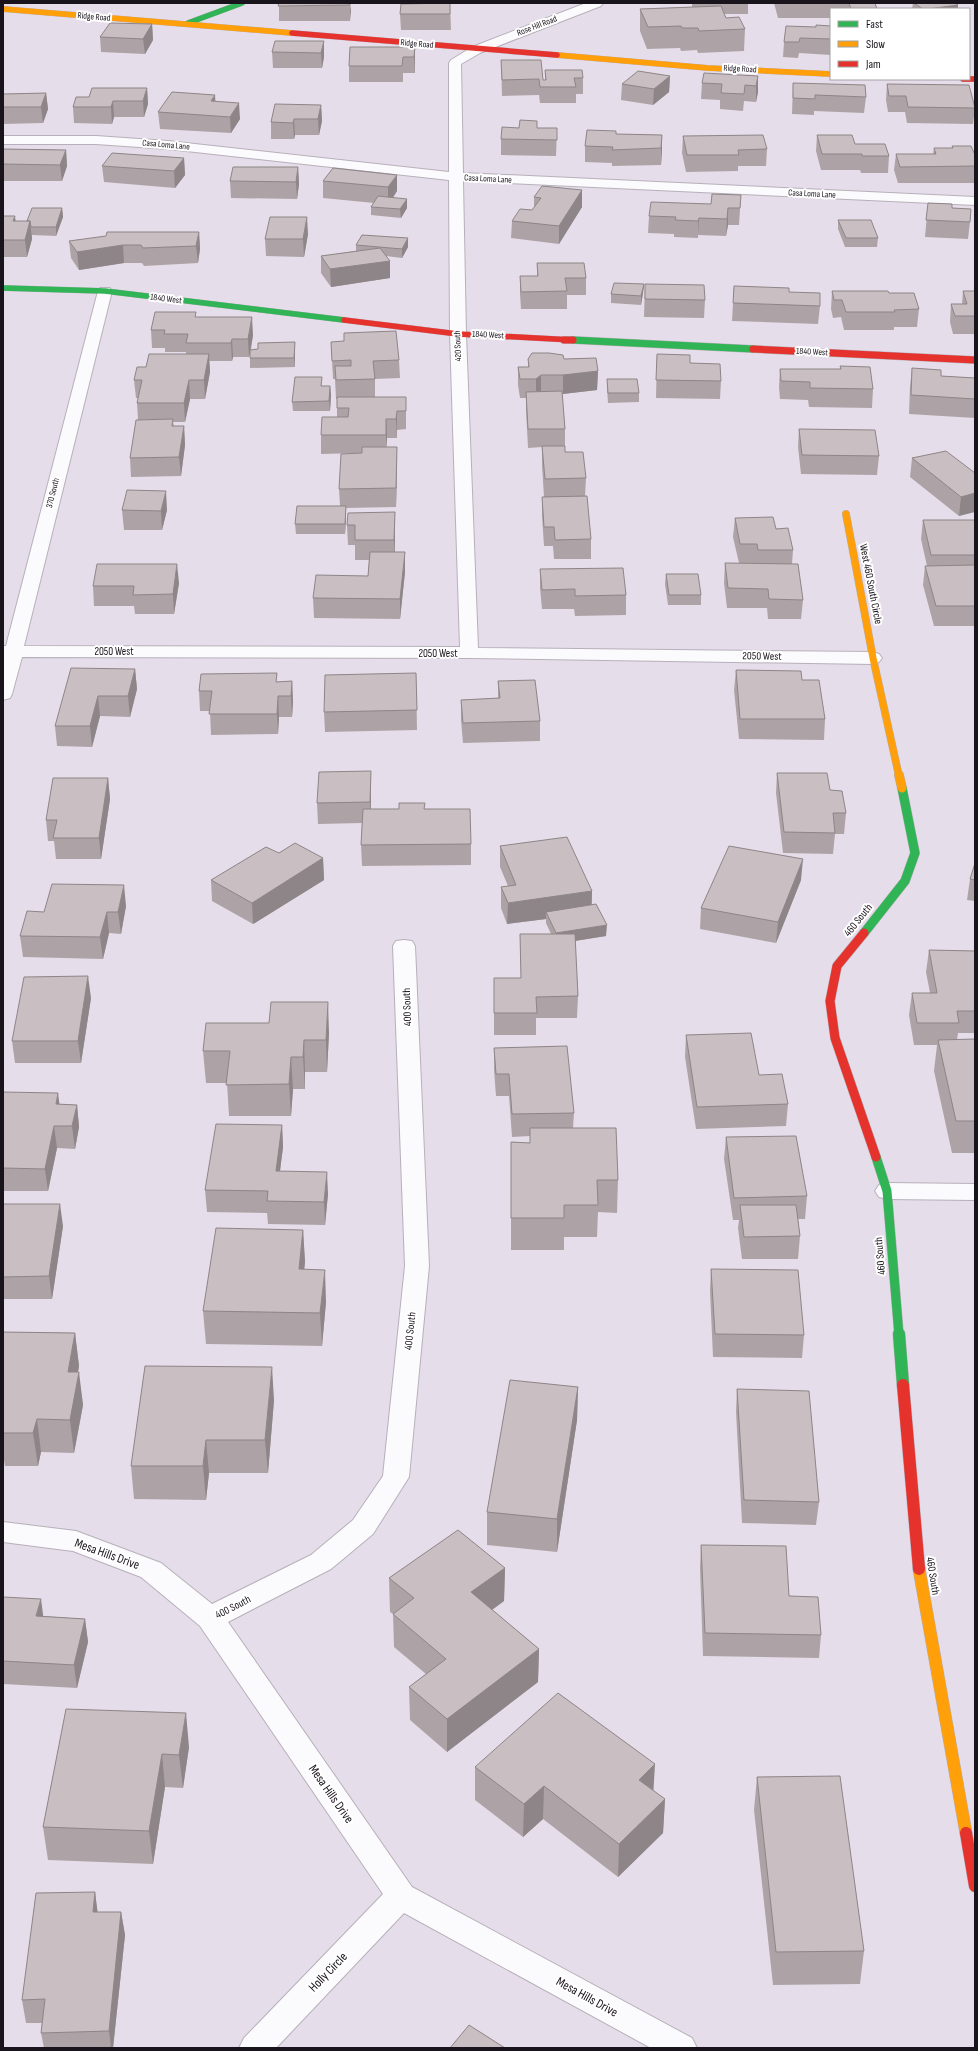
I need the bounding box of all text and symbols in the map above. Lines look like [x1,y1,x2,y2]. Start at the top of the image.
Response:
legend [830,8,970,80]
street label: Ridge Road [77,10,111,24]
street label: Rose Hill Road [515,13,559,39]
text: Fast [866,17,883,32]
street label: Ridge Road [400,37,434,51]
text: Slow [866,37,885,52]
text: Jam [865,57,881,72]
street label: Ridge Road [723,63,757,75]
street label: Casa Loma Lane [142,137,191,153]
street label: Casa Loma Lane [464,172,512,186]
street label: Casa Loma Lane [788,187,836,201]
street label: 1840 West [150,292,183,306]
street label: 1840 West [472,329,504,341]
street label: 420 South [452,330,464,362]
street label: 1840 West [796,346,828,358]
street label: 370 South [44,477,62,509]
street label: West 460 South Circle [857,543,885,625]
street label: 2050 West [94,645,134,658]
street label: 2050 West [418,647,458,660]
street label: 2050 West [742,649,782,663]
street label: 460 South [841,901,875,939]
street label: 400 South [400,987,414,1026]
street label: 460 South [872,1236,888,1276]
street label: 400 South [402,1311,418,1351]
street label: Mesa Hills Drive [72,1535,142,1573]
street label: 460 South [924,1556,942,1596]
street label: 400 South [213,1592,253,1621]
street label: Mesa Hills Drive [305,1762,357,1826]
street label: Holly Circle [305,1949,351,1995]
street label: Mesa Hills Drive [553,1974,621,2020]

